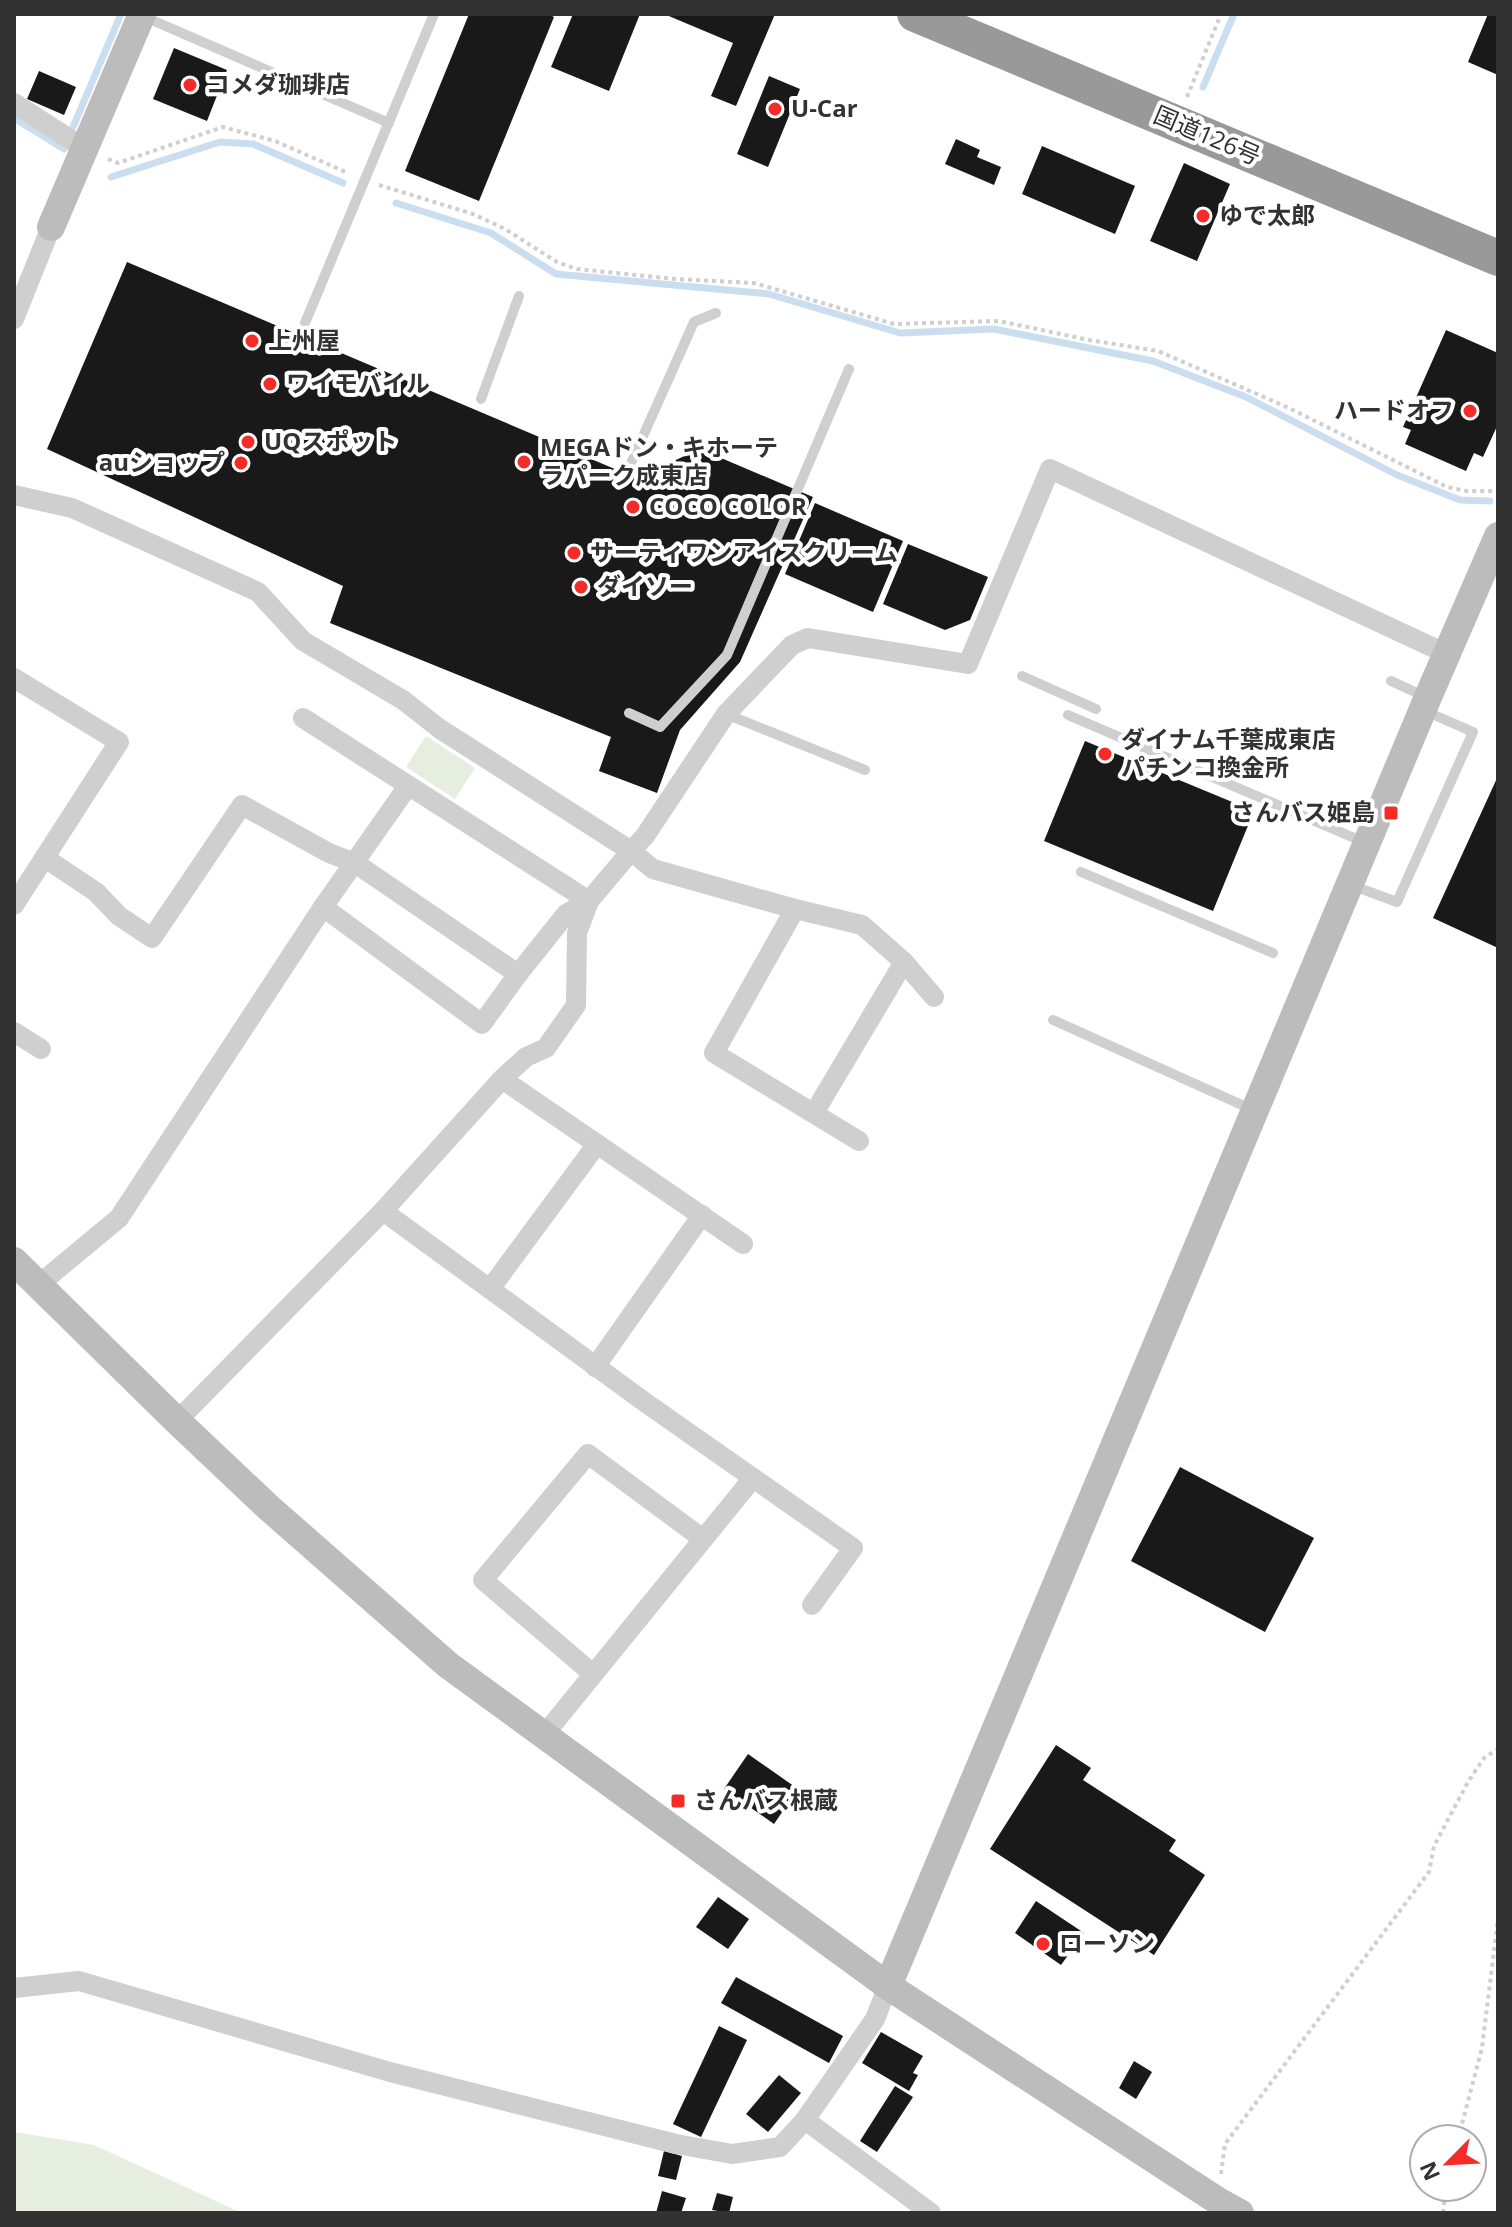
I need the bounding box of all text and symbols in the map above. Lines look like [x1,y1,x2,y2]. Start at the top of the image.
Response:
place label: コメダ珈琲店 [206,67,350,100]
marker: コメダ珈琲店 [181,76,199,94]
place label: U-Car [791,91,858,124]
street label: 国道126号 [1149,97,1266,172]
marker: U-Car [766,100,784,118]
place label: ゆで太郎 [1219,198,1315,231]
marker: ゆで太郎 [1194,207,1212,225]
place label: 上州屋 [268,323,340,356]
marker: 上州屋 [243,332,261,350]
place label: ワイモバイル [286,366,430,399]
marker: ワイモバイル [261,375,279,393]
place label: ハードオフ [1334,393,1454,426]
marker: ハードオフ [1461,402,1479,420]
place label: UQスポット [264,424,397,457]
place label: MEGAドン・キホーテ ラパーク成東店 [540,430,778,491]
marker: UQスポット [239,433,257,451]
place label: auショップ [99,445,225,478]
marker: MEGAドン・キホーテ ラパーク成東店 [515,453,533,471]
marker: auショップ [232,454,250,472]
place label: COCO COLOR [649,489,807,522]
marker: COCO COLOR [624,498,642,516]
place label: サーティワンアイスクリーム [590,535,898,568]
marker: サーティワンアイスクリーム [565,544,583,562]
place label: ダイソー [597,569,693,602]
marker: ダイソー [572,578,590,596]
place label: ダイナム千葉成東店 パチンコ換金所 [1121,722,1336,783]
marker: ダイナム千葉成東店 パチンコ換金所 [1096,745,1114,763]
place label: さんバス姫島 [1231,795,1375,828]
marker: さんバス姫島 [1382,804,1400,822]
place label: さんバス根蔵 [694,1783,838,1816]
marker: さんバス根蔵 [669,1792,687,1810]
place label: ローソン [1059,1926,1155,1959]
marker: ローソン [1034,1935,1052,1953]
north arrow [1408,2123,1488,2203]
text: N [1411,2157,1446,2186]

